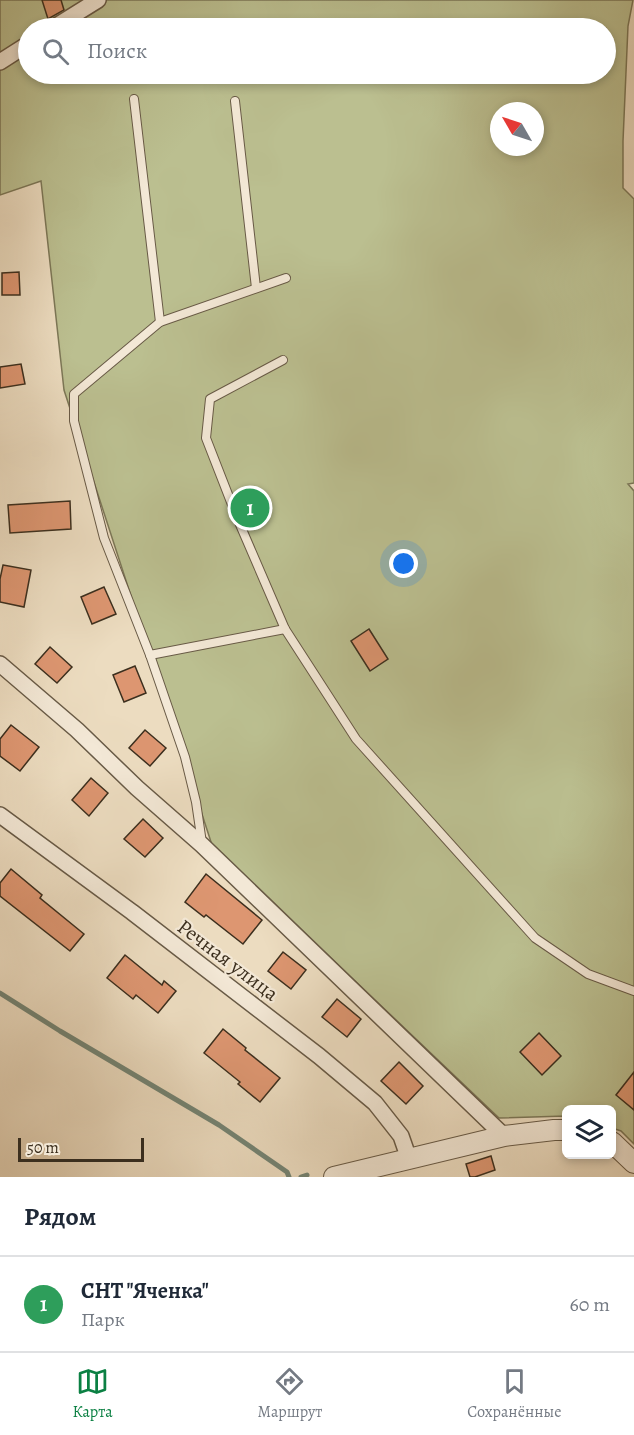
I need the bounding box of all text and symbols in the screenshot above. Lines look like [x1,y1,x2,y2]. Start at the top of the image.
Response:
search box [18,18,616,84]
icon: search [39,35,72,68]
text: Поиск [87,36,147,66]
north arrow [490,102,544,156]
pin: 1 [230,486,270,530]
your location [389,549,418,578]
street label: Речная улица [172,913,285,1008]
map controls [562,1105,616,1159]
button: layers [562,1105,616,1159]
scale bar [18,1135,144,1162]
text: 50 m [27,1137,59,1159]
text: Рядом [24,1199,96,1234]
text: СНТ "Яченка" [81,1276,209,1306]
text: 1 [40,1291,47,1318]
text: 60 m [570,1291,610,1318]
text: Парк [81,1306,125,1333]
tab: Карта [72,1365,113,1423]
tab: Маршрут [258,1365,322,1423]
tab: Сохранённые [467,1365,562,1423]

